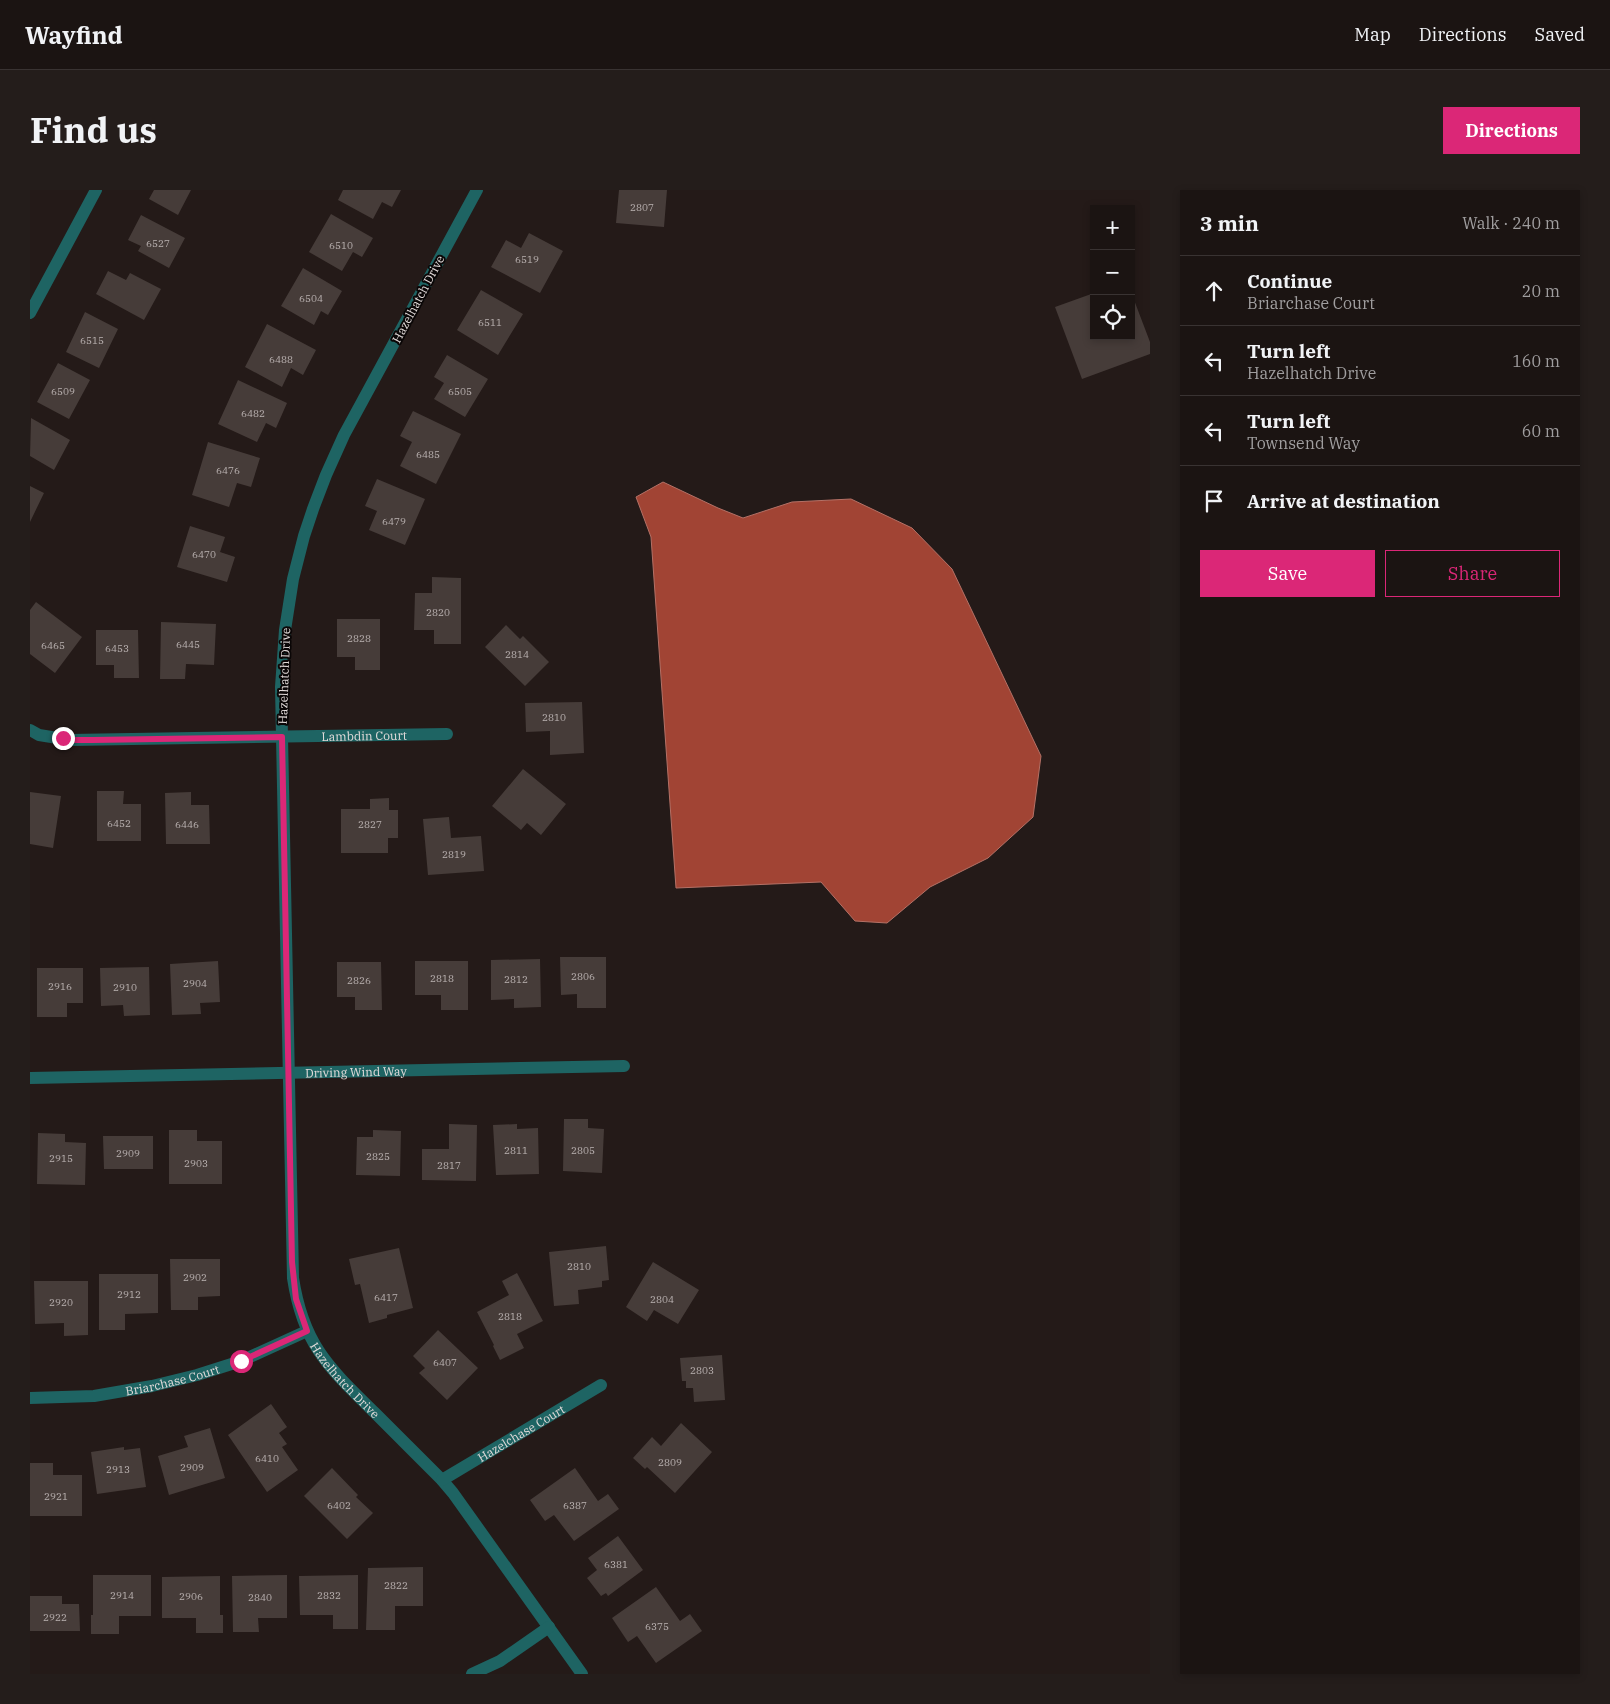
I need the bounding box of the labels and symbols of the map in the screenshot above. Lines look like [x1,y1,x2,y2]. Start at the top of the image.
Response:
house number: 2807 [630,201,654,214]
house number: 6527 [146,237,170,250]
house number: 6510 [329,239,353,252]
street label: Hazelhatch Drive [389,253,447,345]
house number: 6519 [515,253,539,266]
house number: 6504 [299,292,323,305]
house number: 6511 [478,316,502,329]
house number: 6515 [80,334,104,347]
house number: 6488 [269,353,293,366]
house number: 6509 [51,385,75,398]
house number: 6505 [448,385,472,398]
house number: 6482 [241,407,265,420]
house number: 6485 [416,448,440,461]
house number: 6476 [216,464,240,477]
house number: 6479 [382,515,406,528]
house number: 6470 [192,548,216,561]
house number: 2820 [426,606,450,619]
street label: Hazelhatch Drive [275,627,293,725]
house number: 2828 [347,632,371,645]
house number: 6445 [176,638,200,651]
house number: 6465 [41,639,65,652]
house number: 6453 [105,642,129,655]
house number: 2814 [505,648,529,661]
house number: 2810 [542,711,566,724]
route end [52,727,75,750]
street label: Lambdin Court [321,727,407,743]
house number: 6452 [107,817,131,830]
house number: 6446 [175,818,199,831]
house number: 2827 [358,818,382,831]
house number: 2819 [442,848,466,861]
house number: 2806 [571,970,595,983]
house number: 2818 [430,972,454,985]
house number: 2812 [504,973,528,986]
house number: 2826 [347,974,371,987]
house number: 2904 [183,977,207,990]
house number: 2916 [48,980,72,993]
house number: 2910 [113,981,137,994]
street label: Driving Wind Way [305,1063,407,1080]
house number: 2811 [504,1144,528,1157]
house number: 2805 [571,1144,595,1157]
house number: 2909 [116,1147,140,1160]
house number: 2825 [366,1150,390,1163]
house number: 2915 [49,1152,73,1165]
house number: 2903 [184,1157,208,1170]
house number: 2817 [437,1159,461,1172]
house number: 2810 [567,1260,591,1273]
house number: 2902 [183,1271,207,1284]
house number: 2912 [117,1288,141,1301]
house number: 6417 [374,1291,398,1304]
house number: 2804 [650,1293,674,1306]
house number: 2920 [49,1296,73,1309]
house number: 2818 [498,1310,522,1323]
street label: Hazelhatch Drive [307,1339,383,1421]
route start [230,1350,253,1373]
house number: 6407 [433,1356,457,1369]
street label: Briarchase Court [124,1361,221,1398]
house number: 2803 [690,1364,714,1377]
street label: Hazelchase Court [475,1401,567,1465]
house number: 6410 [255,1452,279,1465]
house number: 2809 [658,1456,682,1469]
house number: 2909 [180,1461,204,1474]
house number: 2913 [106,1463,130,1476]
house number: 2921 [44,1490,68,1503]
house number: 6402 [327,1499,351,1512]
house number: 6387 [563,1499,587,1512]
house number: 6381 [604,1558,628,1571]
house number: 2822 [384,1579,408,1592]
house number: 2914 [110,1589,134,1602]
house number: 2832 [317,1589,341,1602]
house number: 2906 [179,1590,203,1603]
house number: 2840 [248,1591,272,1604]
house number: 2922 [43,1611,67,1624]
house number: 6375 [645,1620,669,1633]

